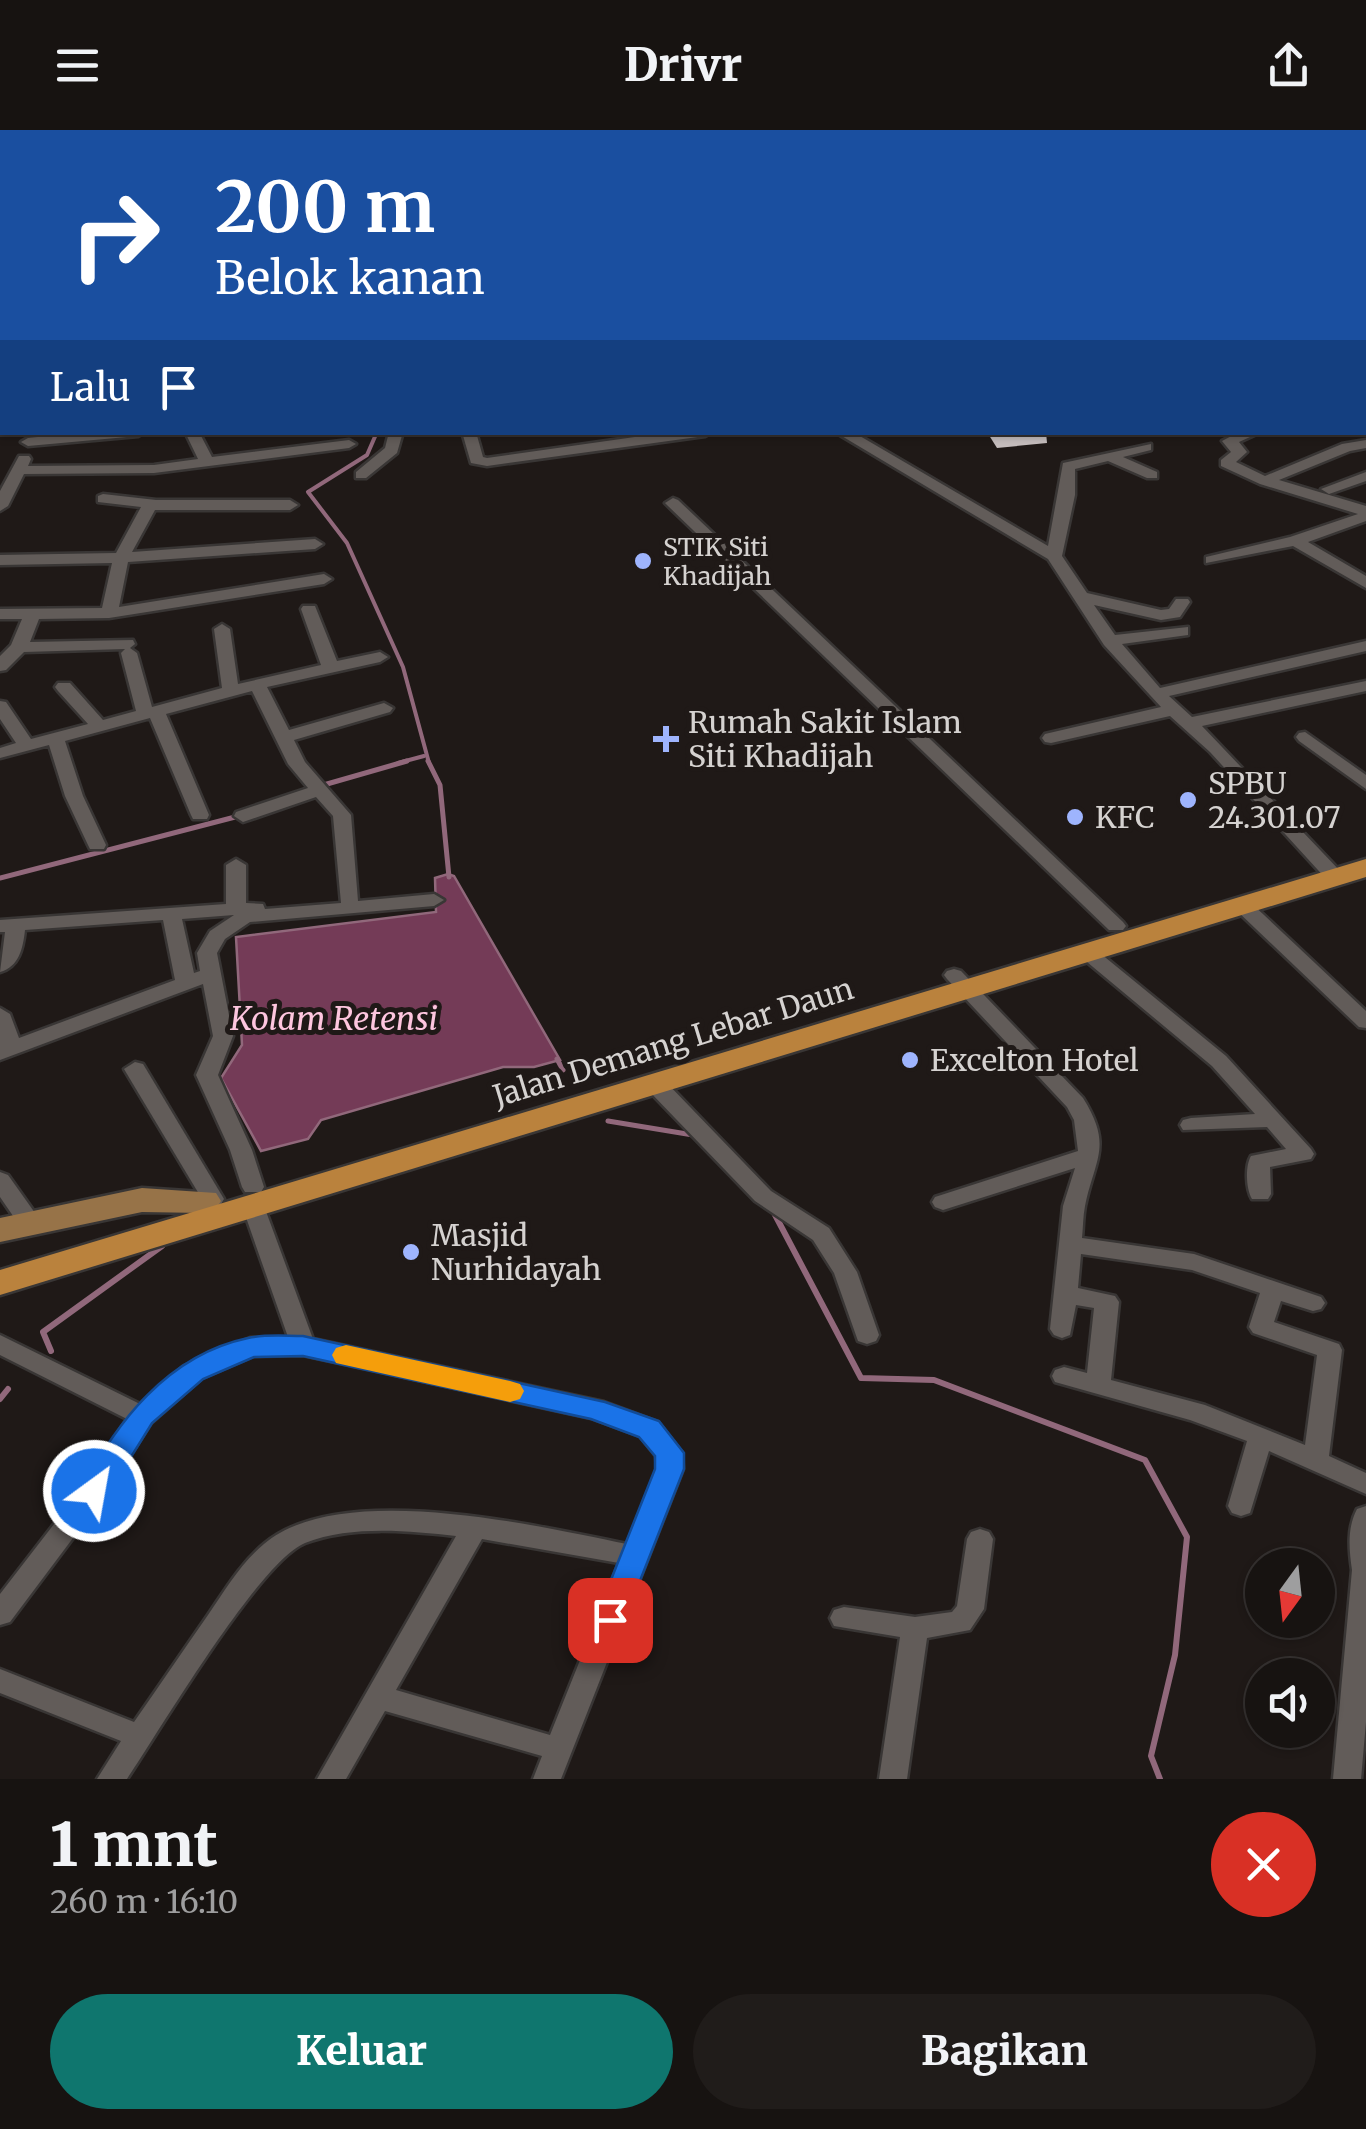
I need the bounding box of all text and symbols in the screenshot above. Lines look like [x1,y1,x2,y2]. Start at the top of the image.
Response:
text: Drivr [624,37,742,93]
icon: menu [50,38,105,93]
icon: share [1261,38,1316,93]
text: 200 m [215,163,435,251]
icon: right [50,170,180,300]
text: Belok kanan [215,250,485,306]
icon: arrive [151,360,206,415]
text: Lalu [50,364,131,411]
place label: STIK Siti Khadijah [663,531,771,592]
marker: STIK Siti Khadijah [632,550,654,572]
place label: Rumah Sakit Islam Siti Khadijah [688,703,962,775]
marker: Rumah Sakit Islam Siti Khadijah [653,726,679,752]
place label: SPBU 24.301.07 [1208,764,1340,836]
marker: SPBU 24.301.07 [1177,789,1199,811]
place label: KFC [1095,798,1155,836]
marker: KFC [1064,806,1086,828]
street label: Jalan Demang Lebar Daun [487,969,858,1115]
water label: Kolam Retensi [229,999,438,1039]
place label: Excelton Hotel [930,1041,1139,1079]
marker: Excelton Hotel [899,1049,921,1071]
place label: Masjid Nurhidayah [431,1216,601,1288]
marker: Masjid Nurhidayah [400,1241,422,1263]
position arrow [42,1439,146,1543]
north arrow [1245,1548,1335,1638]
map controls [1245,1548,1335,1748]
pin [568,1578,653,1663]
icon: arrive [583,1593,638,1648]
button: sound [1245,1658,1335,1748]
text: 1 mnt [50,1807,218,1882]
button: close [1211,1812,1316,1917]
text: 260 m · 16:10 [50,1882,238,1922]
button: Keluar [50,1994,673,2109]
button: Bagikan [693,1994,1316,2109]

